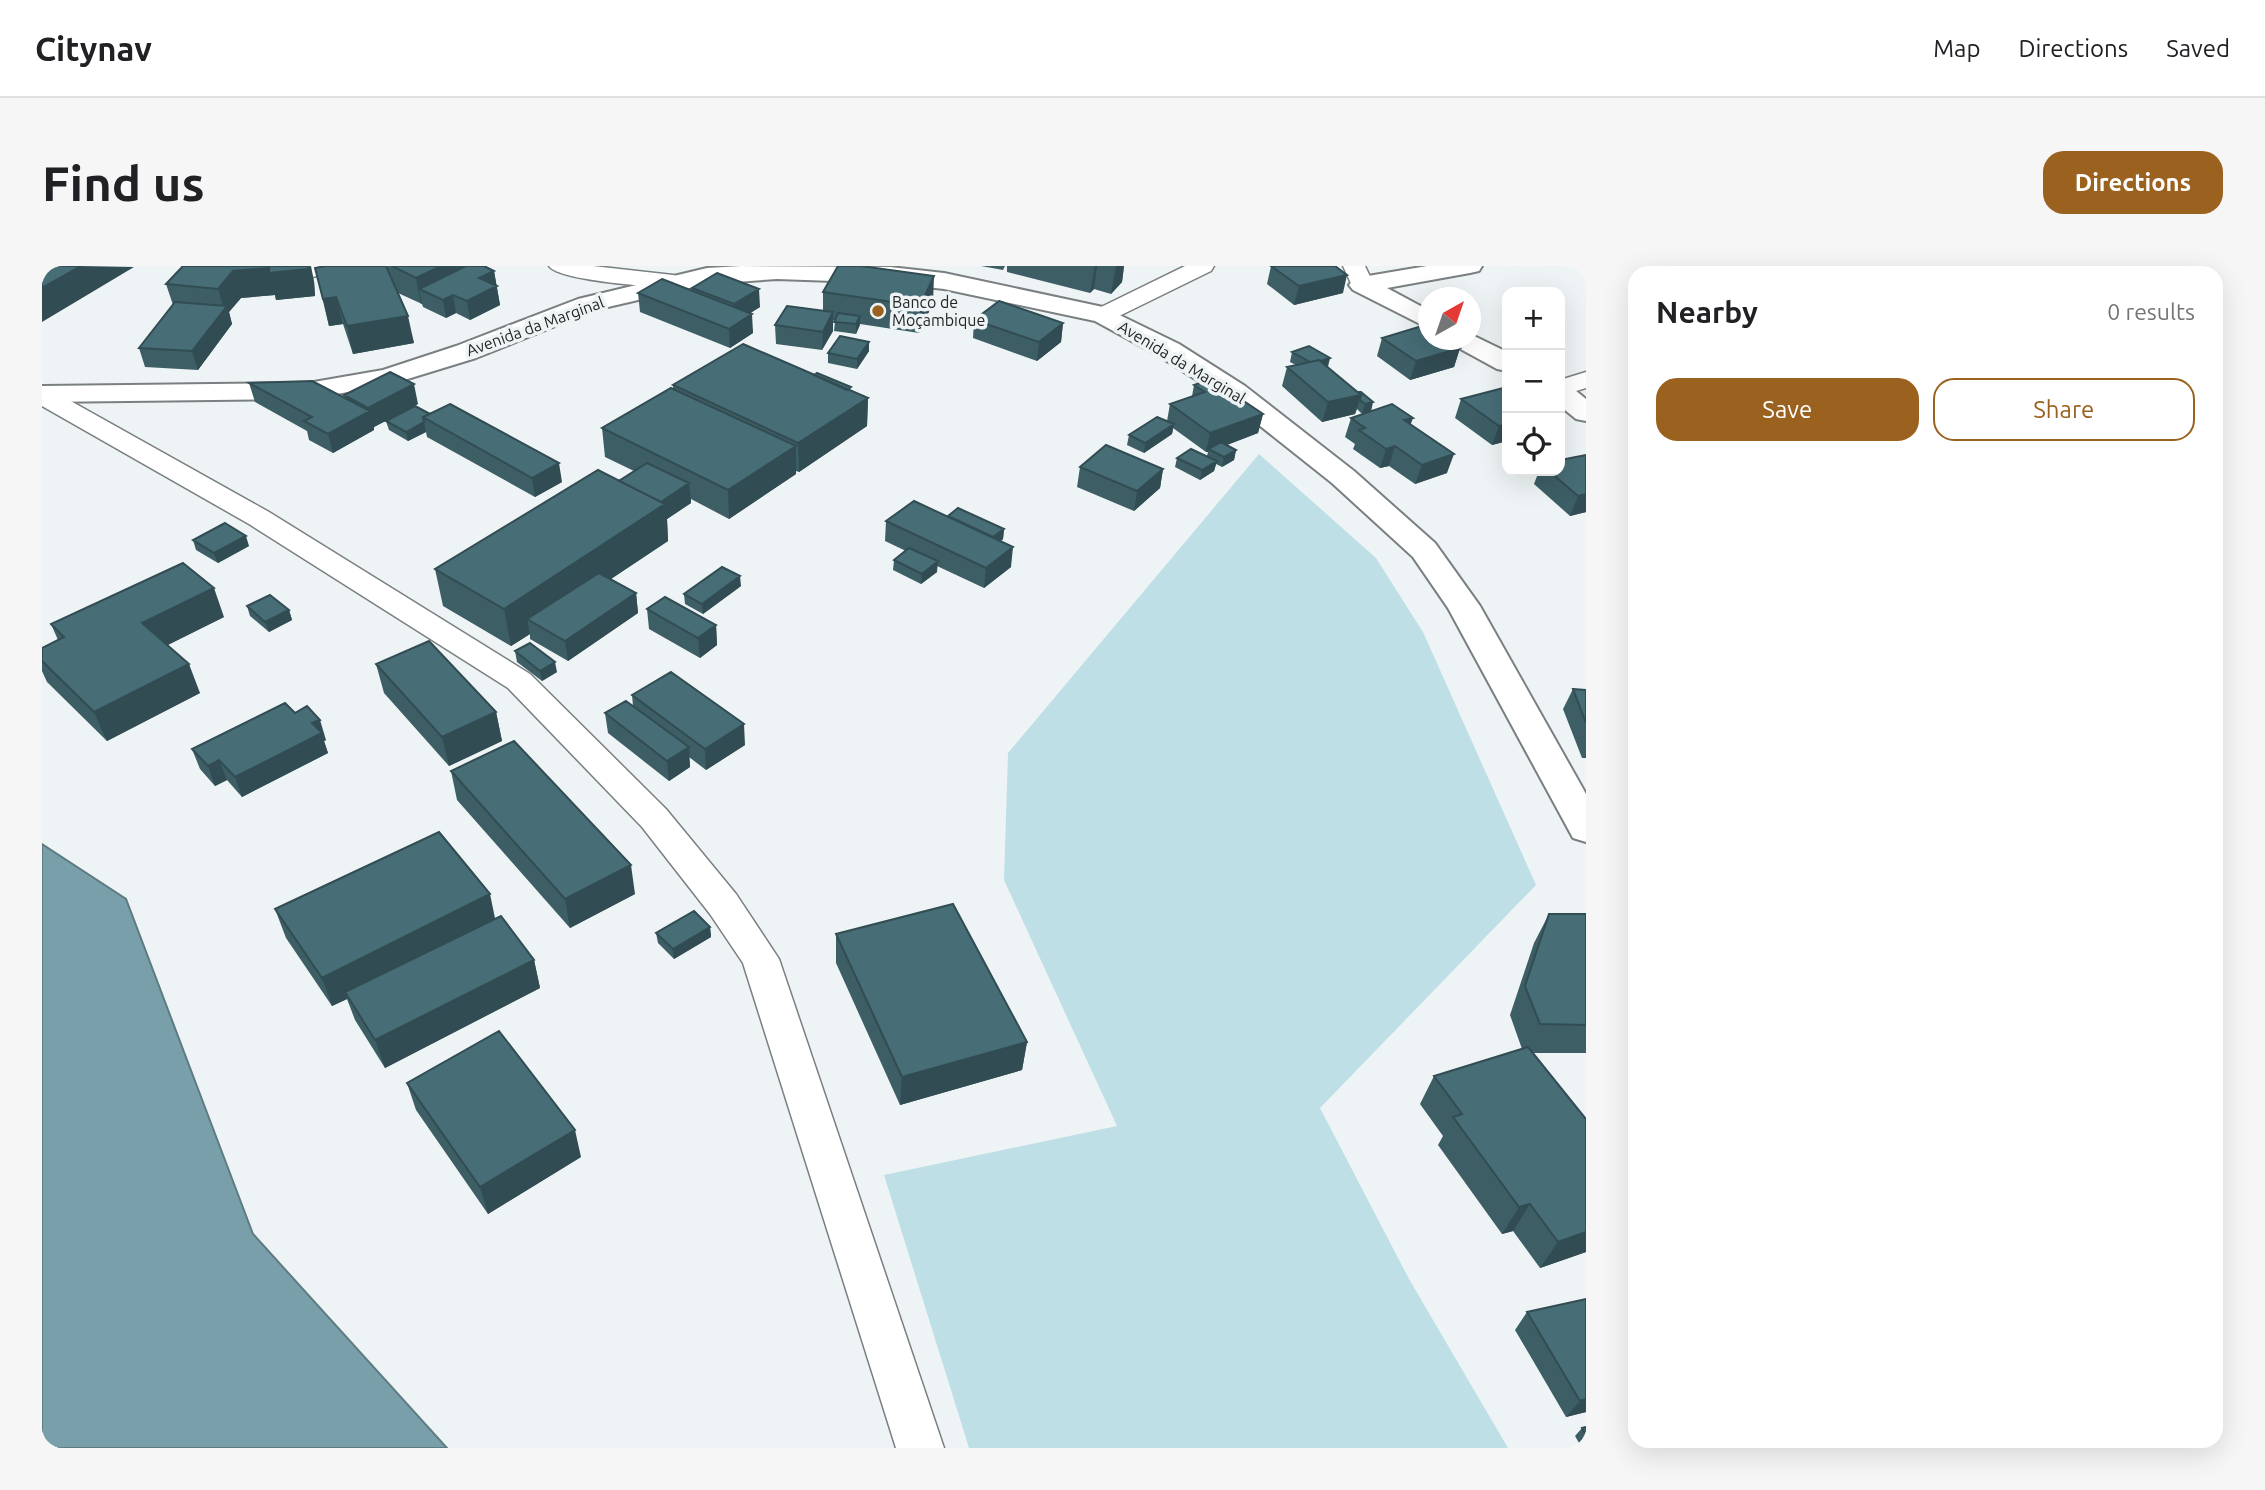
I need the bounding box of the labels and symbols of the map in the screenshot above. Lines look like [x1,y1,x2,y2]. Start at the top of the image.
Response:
north arrow [1418,287,1481,350]
street label: Avenida da Marginal [464,293,606,359]
place label: Banco de Moçambique [892,293,985,329]
marker: Banco de Moçambique [870,303,886,319]
street label: Avenida da Marginal [1115,317,1249,407]

